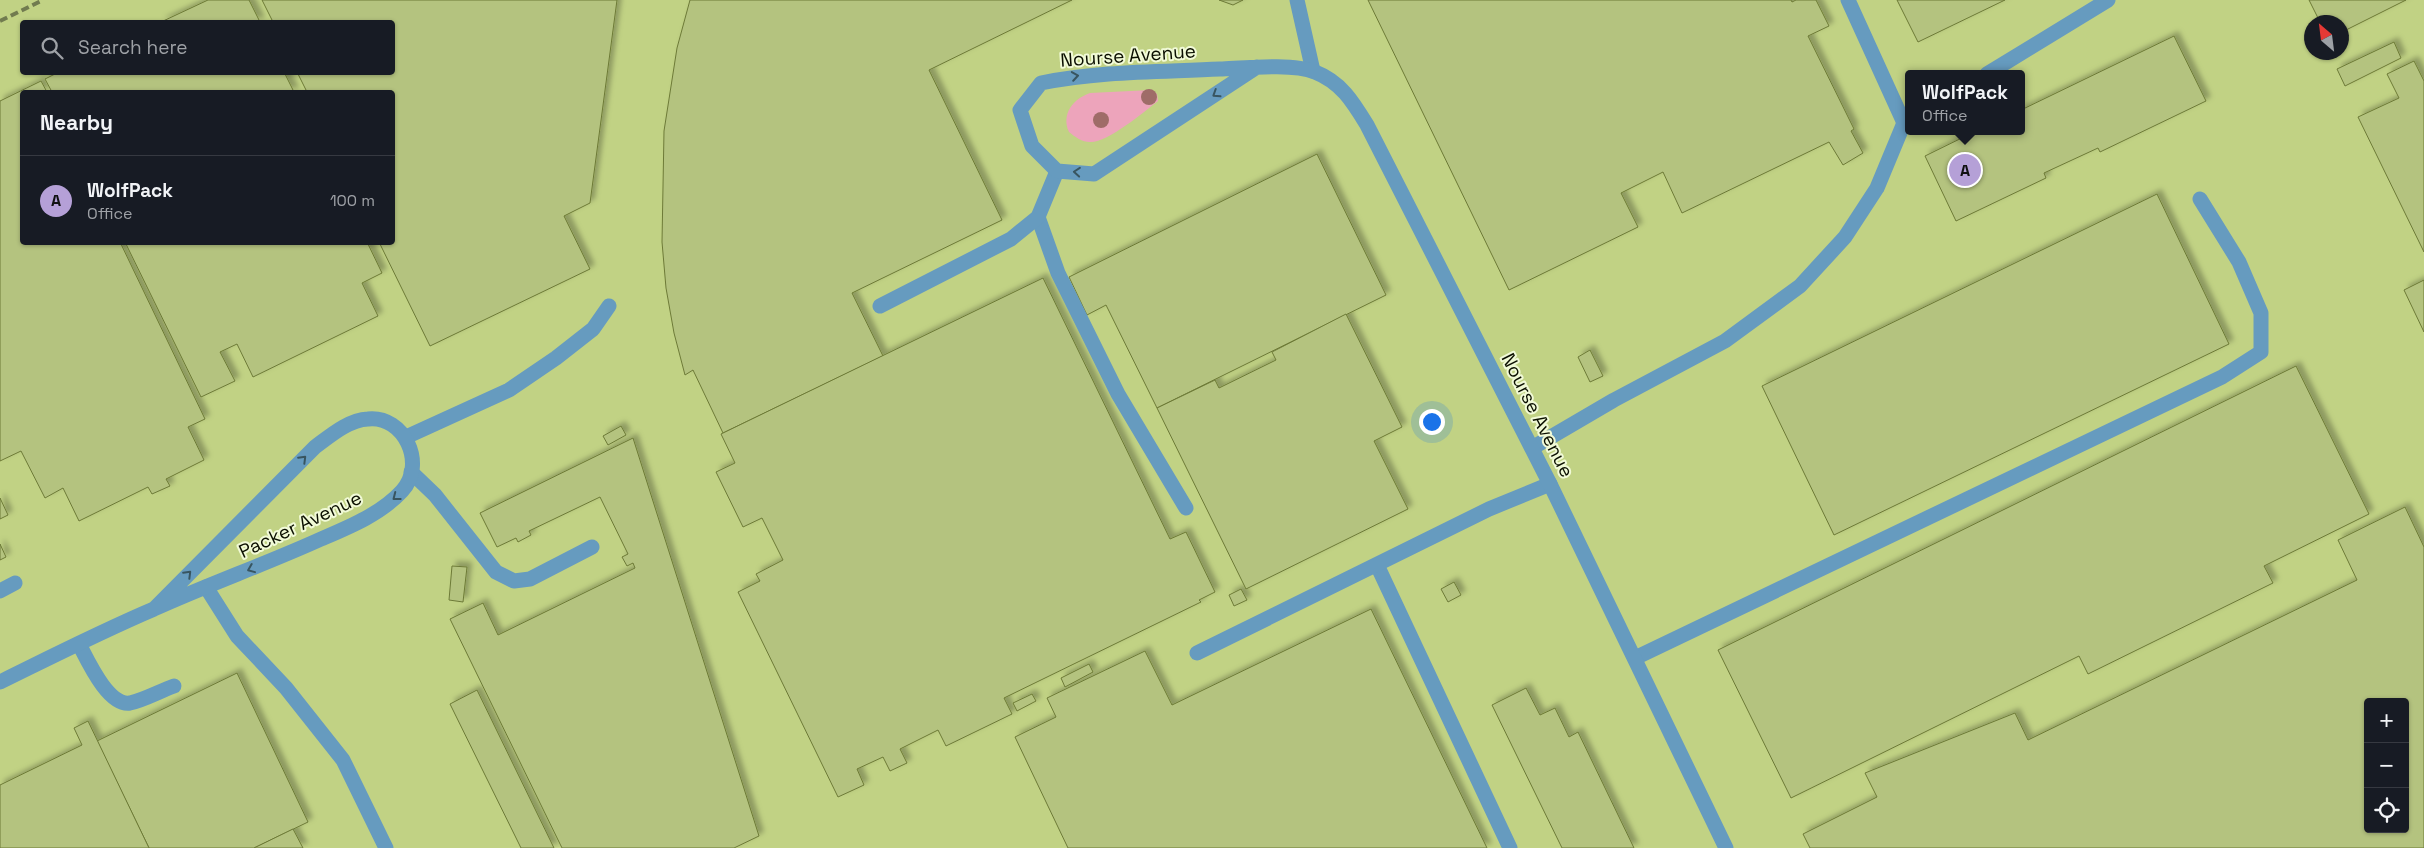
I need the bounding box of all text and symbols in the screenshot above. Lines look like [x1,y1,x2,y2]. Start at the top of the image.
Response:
north arrow [2304,15,2349,60]
search box [20,20,395,75]
icon: search [38,34,66,62]
text: Search here [78,35,188,60]
street label: Nourse Avenue [1059,38,1197,73]
popup [1905,70,2025,135]
one-way arrow [1070,72,1079,82]
text: WolfPack [1922,80,2008,105]
one-way arrow [1212,87,1221,97]
text: Office [1922,105,1968,126]
text: Nearby [40,109,113,136]
pin: A [1949,151,1981,189]
one-way arrow [1073,167,1081,178]
text: WolfPack [87,178,173,203]
text: A [51,190,61,211]
text: 100 m [330,190,375,211]
text: Office [87,203,133,224]
street label: Nourse Avenue [1496,349,1580,481]
your location [1419,409,1445,435]
one-way arrow [297,456,306,465]
street label: Packer Avenue [235,485,366,564]
one-way arrow [393,491,402,499]
one-way arrow [247,563,256,573]
one-way arrow [182,571,191,580]
map controls [2364,698,2409,833]
button: + [2364,698,2409,743]
button: − [2364,743,2409,788]
button: locate [2364,788,2409,833]

